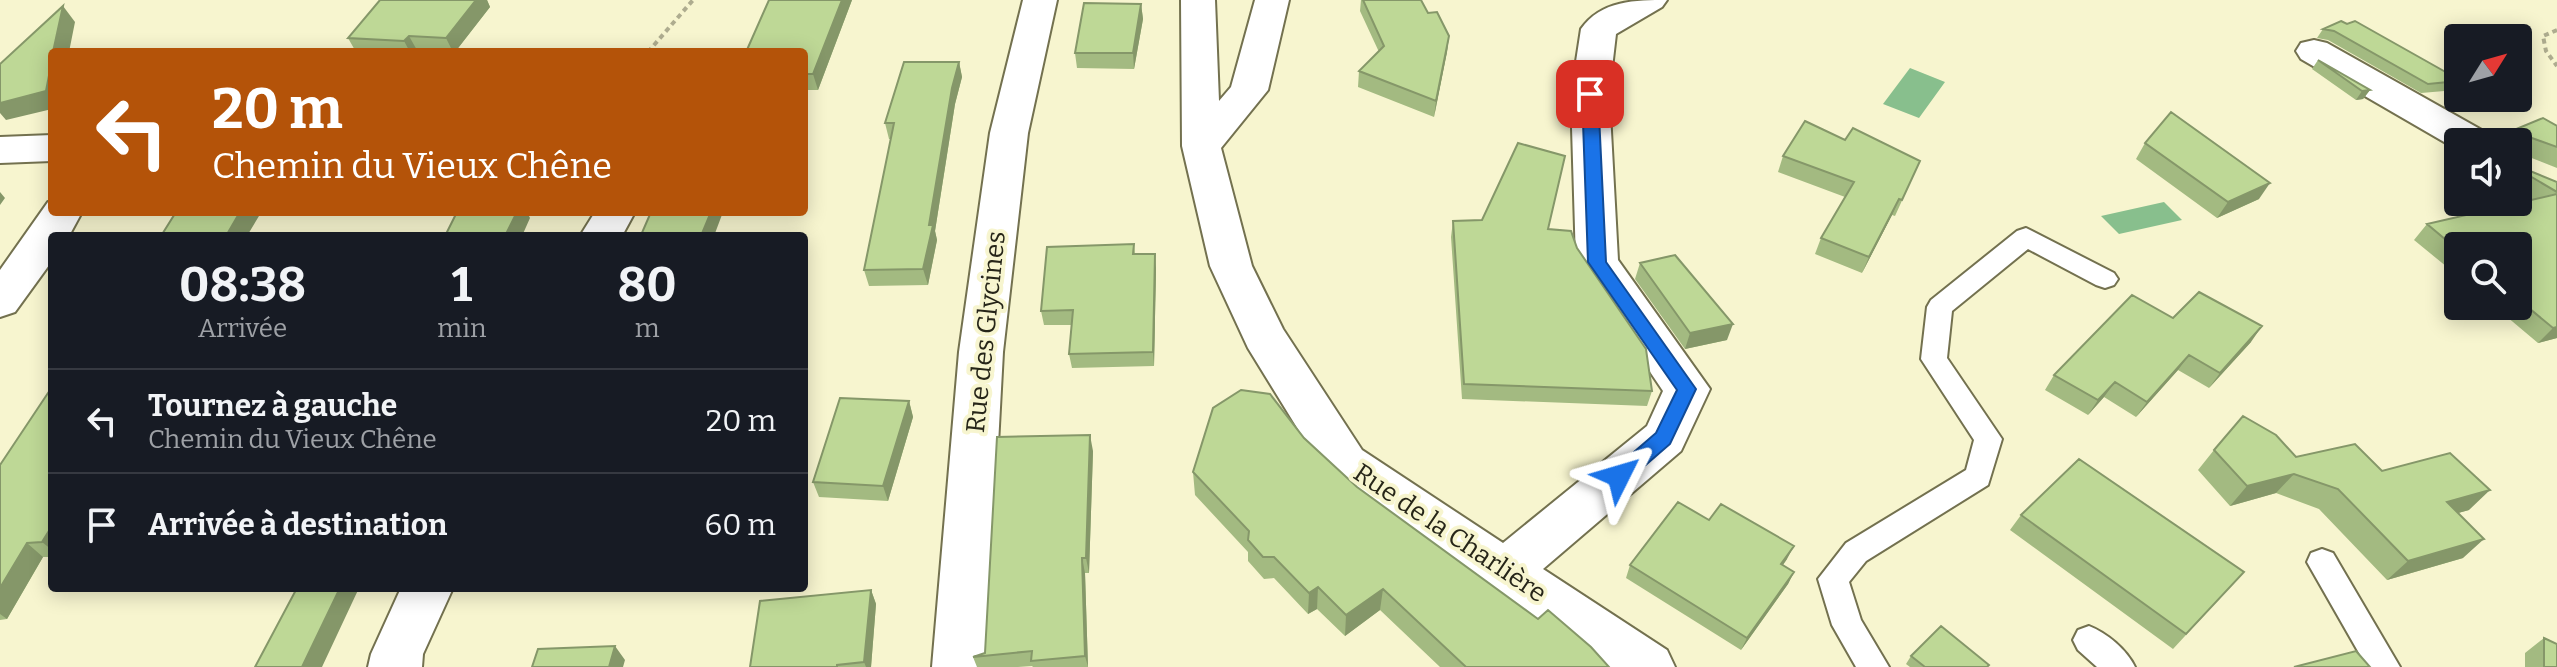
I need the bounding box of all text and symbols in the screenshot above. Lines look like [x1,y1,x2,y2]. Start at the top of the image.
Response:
north arrow [2444,24,2532,112]
map controls [2444,24,2532,320]
pin [1556,60,1624,128]
icon: arrive [1568,72,1612,116]
text: 20 m [212,76,343,143]
icon: left [80,80,184,184]
button: sound [2444,128,2532,216]
text: Chemin du Vieux Chêne [212,144,612,188]
street label: Rue des Glycines [960,230,1012,434]
button: search [2444,232,2532,320]
text: 08:38 [179,256,306,314]
text: 1 [451,256,472,314]
text: 80 [617,256,677,314]
text: Arrivée [198,313,287,344]
text: min [437,313,486,344]
text: m [635,313,660,344]
text: Tournez à gauche [148,388,397,424]
icon: left [80,399,124,443]
text: 20 m [706,403,776,439]
text: Chemin du Vieux Chêne [148,424,437,455]
position arrow [1577,434,1661,518]
street label: Rue de la Charlière [1348,457,1552,609]
icon: arrive [80,503,124,547]
text: Arrivée à destination [148,507,447,543]
text: 60 m [705,507,776,543]

